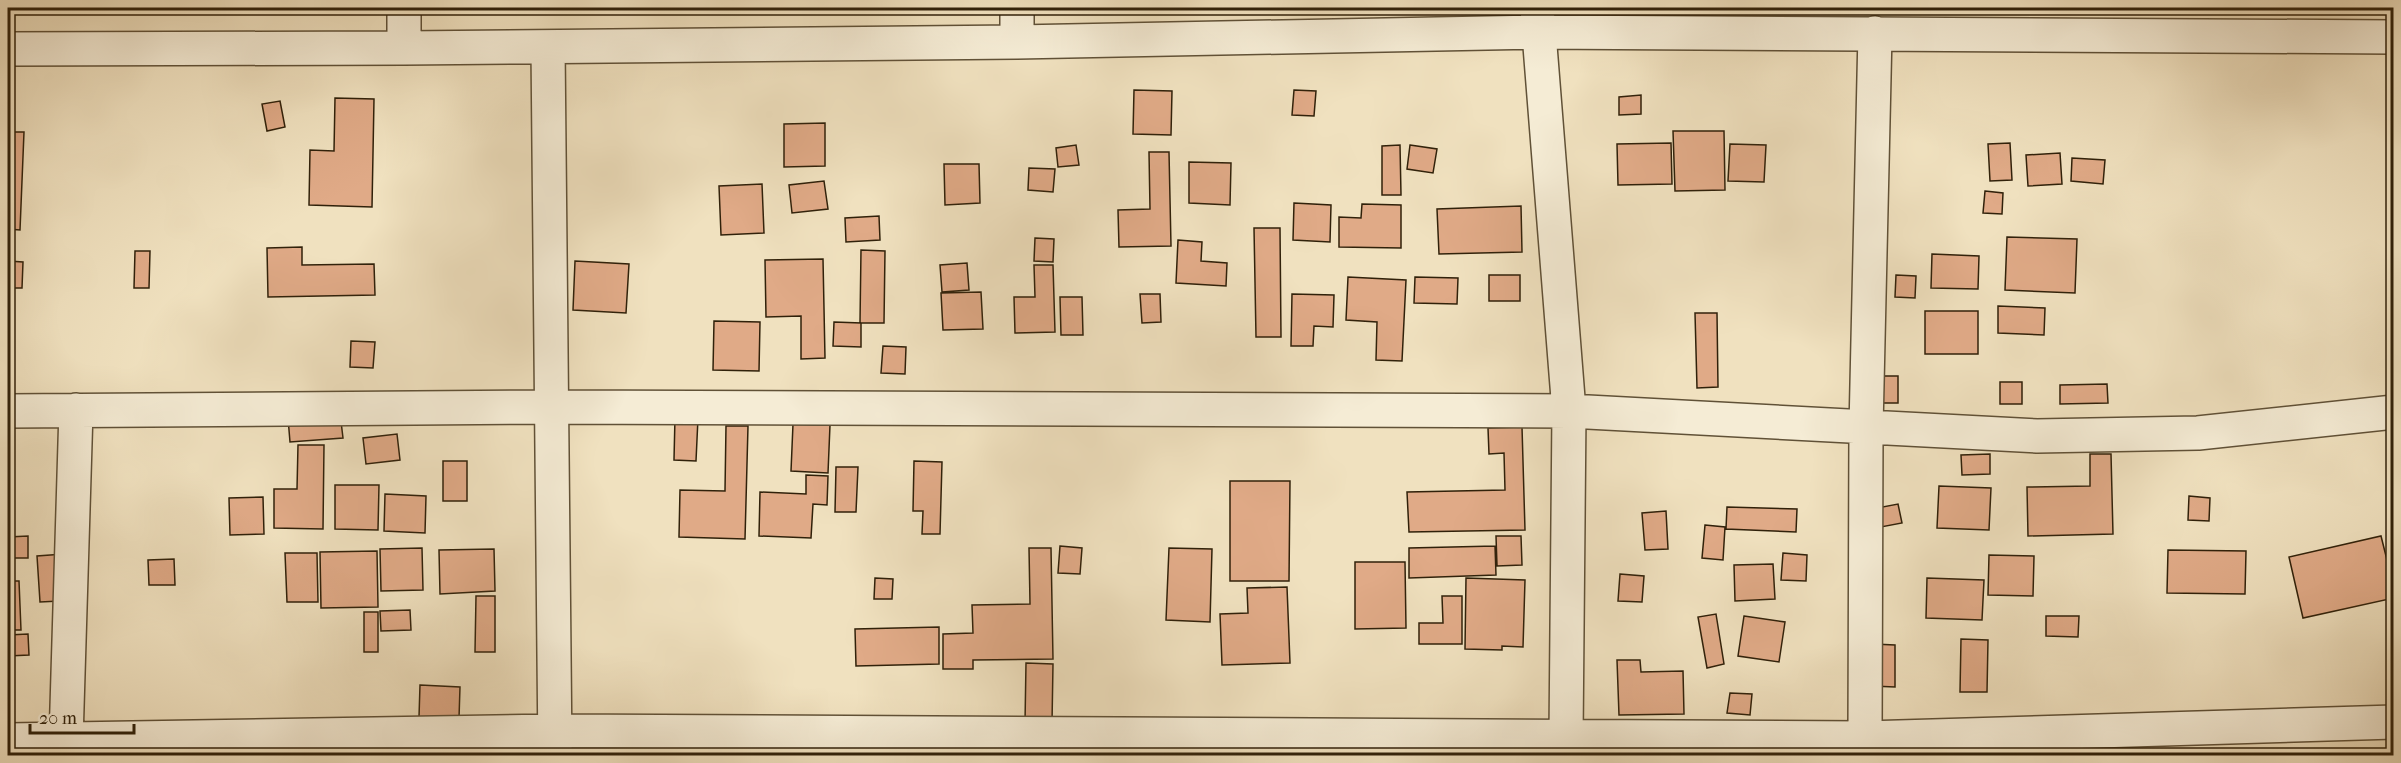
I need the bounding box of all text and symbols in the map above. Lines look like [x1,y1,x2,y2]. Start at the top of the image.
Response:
scale bar [30,697,134,735]
text: 20 m [39,708,77,729]

